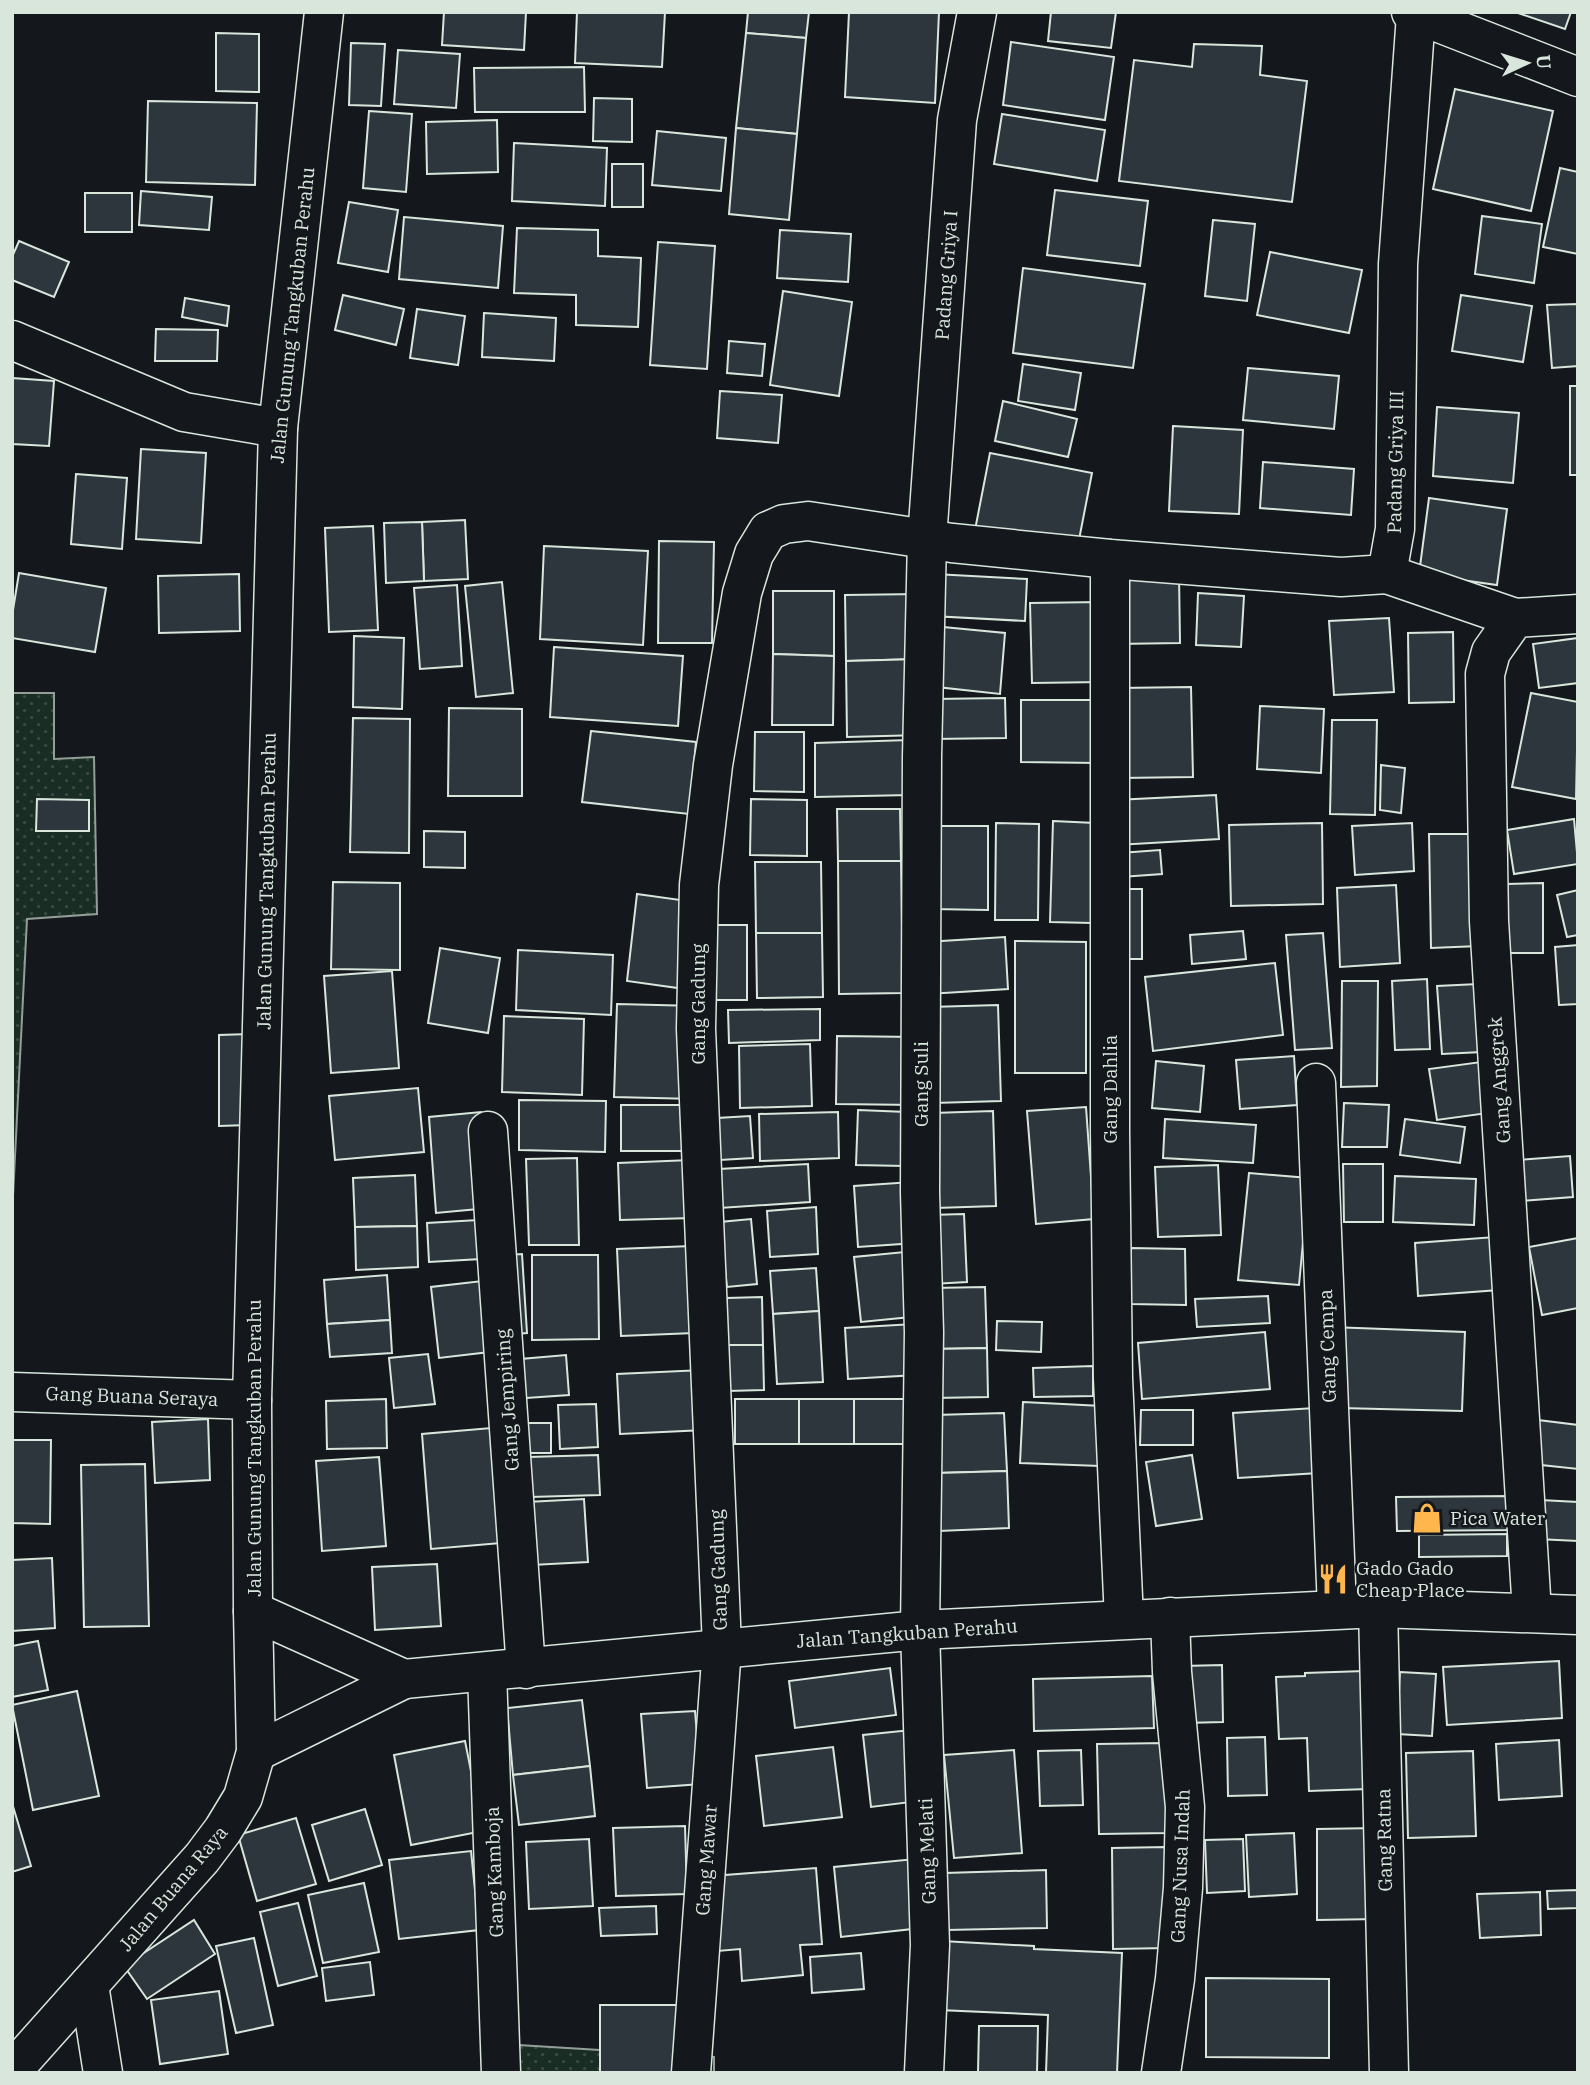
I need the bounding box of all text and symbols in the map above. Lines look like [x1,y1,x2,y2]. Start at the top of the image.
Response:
north arrow [1492,28,1562,98]
text: U [1531,54,1556,70]
street label: Jalan Gunung Tangkuban Perahu [265,166,320,464]
street label: Padang Griya I [929,209,963,341]
street label: Padang Griya III [1382,390,1408,534]
street label: Jalan Gunung Tangkuban Perahu [251,732,281,1030]
street label: Gang Gadung [686,943,710,1065]
street label: Gang Anggrek [1483,1016,1515,1144]
street label: Gang Dahlia [1098,1035,1122,1143]
street label: Gang Suli [909,1041,933,1127]
street label: Gang Cempa [1313,1289,1341,1403]
street label: Jalan Gunung Tangkuban Perahu [242,1299,266,1597]
street label: Gang Jempiring [490,1327,524,1472]
street label: Gang Buana Seraya [45,1381,219,1411]
shop icon: Pica Water [1410,1501,1444,1535]
place label: Pica Water [1450,1506,1546,1530]
street label: Gang Gadung [704,1508,732,1631]
place label: Gado Gado Cheap Place [1356,1556,1465,1602]
restaurant icon: Gado Gado Cheap Place [1316,1562,1350,1596]
street label: Jalan Tangkuban Perahu [796,1613,1018,1653]
street label: Gang Nusa Indah [1165,1788,1195,1943]
street label: Gang Ratna [1371,1788,1397,1892]
street label: Gang Melati [913,1797,941,1905]
street label: Gang Mawar [690,1803,722,1916]
street label: Gang Kamboja [480,1806,508,1938]
street label: Jalan Buana Raya [114,1820,232,1956]

